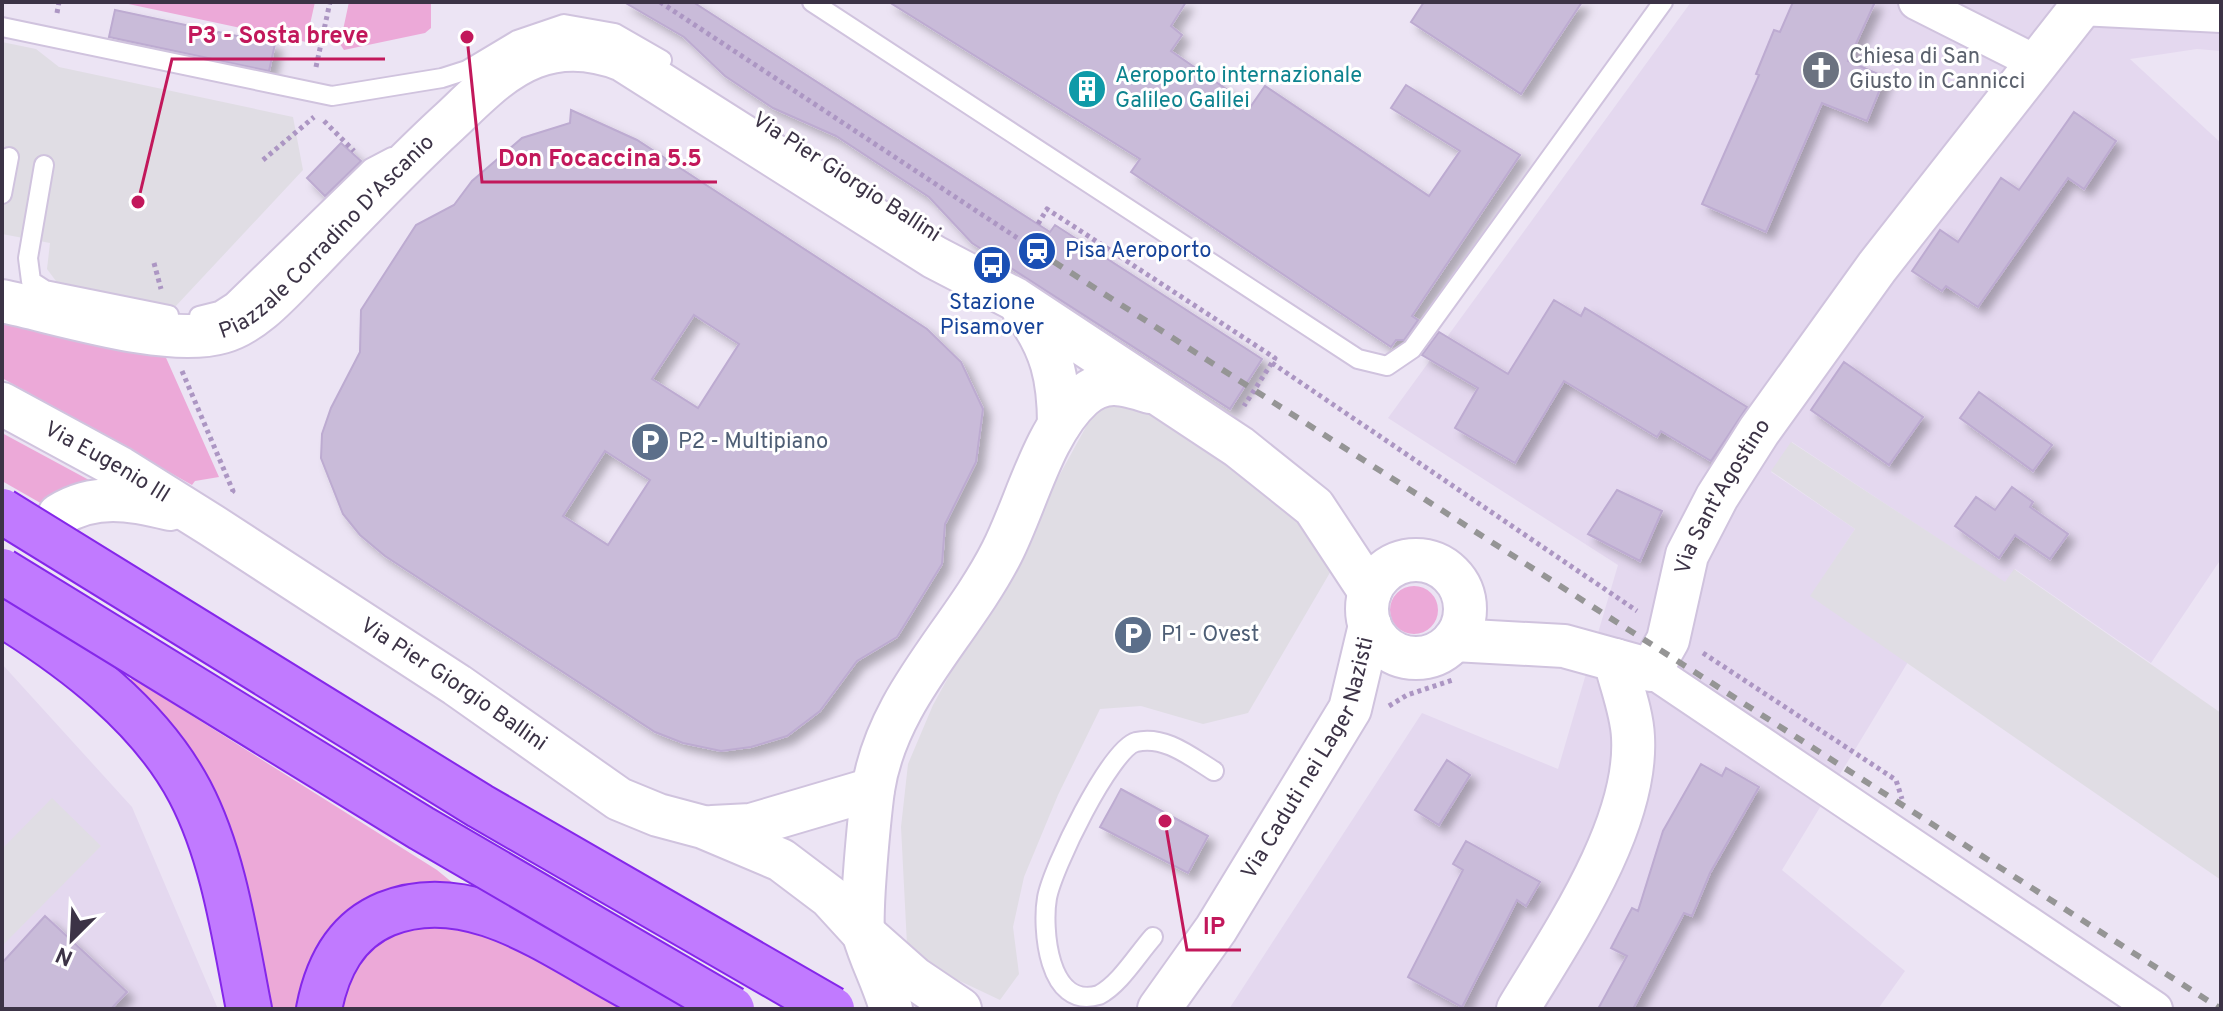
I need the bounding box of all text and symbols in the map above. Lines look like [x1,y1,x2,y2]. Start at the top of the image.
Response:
callout: P3 - Sosta breve [172,11,385,59]
text: P3 - Sosta breve [187,22,369,52]
place label: Chiesa di San Giusto in Cannicci [1849,44,2025,96]
church icon: Chiesa di San Giusto in Cannicci [1800,49,1842,91]
place label: Aeroporto internazionale Galileo Galilei [1115,63,1362,115]
building icon: Aeroporto internazionale Galileo Galilei [1066,68,1108,110]
street label: Via Pier Giorgio Ballini [747,107,945,249]
street label: Piazzale Corradino D'Ascanio [216,129,440,346]
callout: Don Focaccina 5.5 [482,134,717,182]
text: Don Focaccina 5.5 [498,145,702,175]
station icon: Pisa Aeroporto [1016,230,1058,272]
place label: Pisa Aeroporto [1065,238,1212,265]
bus stop icon: Stazione Pisamover [971,244,1013,286]
place label: Stazione Pisamover [940,290,1045,342]
street label: Via Sant'Agostino [1670,414,1777,577]
street label: Via Eugenio III [39,416,175,509]
parking icon: P2 - Multipiano [629,421,671,463]
place label: P2 - Multipiano [678,429,828,456]
street label: Via Pier Giorgio Ballini [355,612,552,757]
parking icon: P1 - Ovest [1112,614,1154,656]
place label: P1 - Ovest [1161,622,1259,649]
street label: Via Caduti nei Lager Nazisti [1236,634,1380,884]
north arrow [32,899,112,979]
callout: IP [1187,902,1241,950]
text: IP [1203,913,1225,943]
text: N [52,939,78,971]

